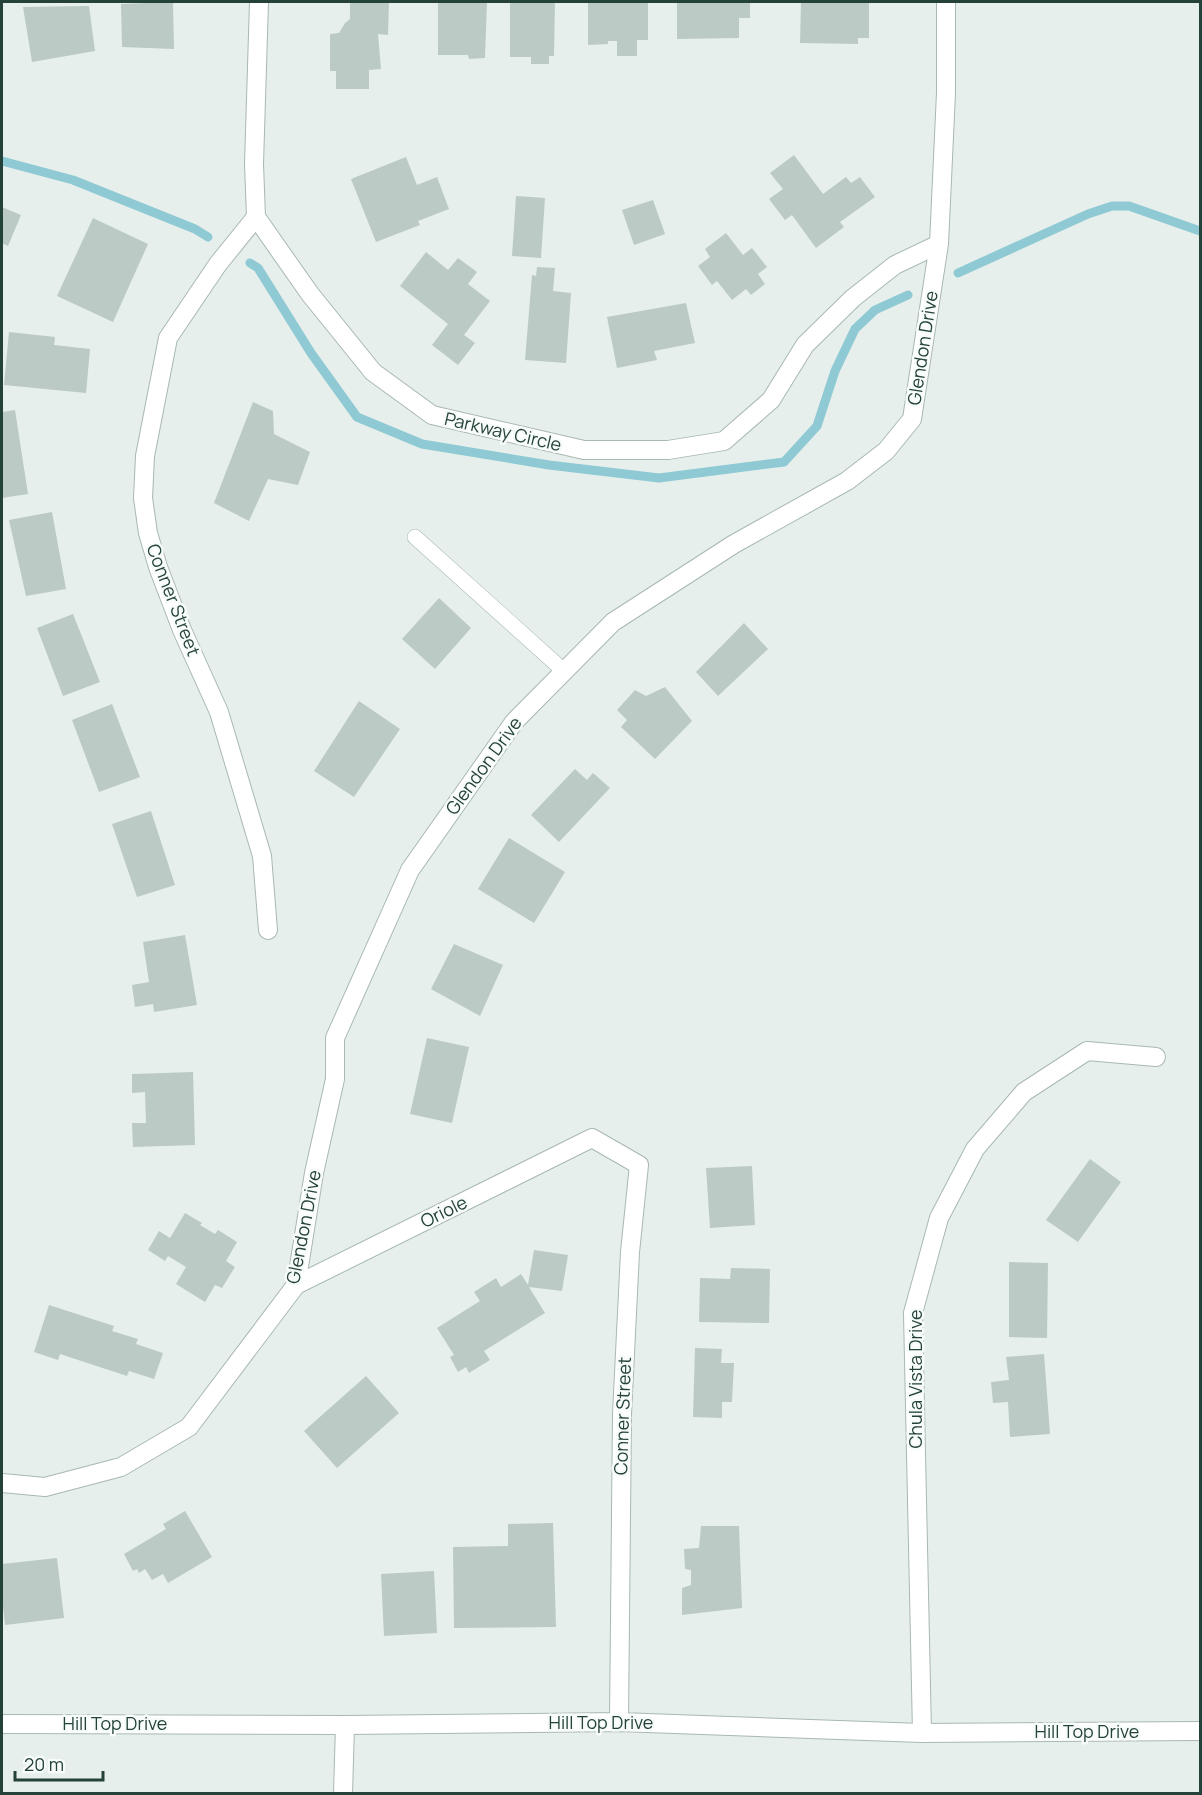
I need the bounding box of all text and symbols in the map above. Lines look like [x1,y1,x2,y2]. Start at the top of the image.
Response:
street label: Glendon Drive [901,289,943,407]
street label: Parkway Circle [442,406,564,456]
street label: Conner Street [142,540,206,659]
street label: Glendon Drive [440,712,527,819]
street label: Glendon Drive [280,1168,326,1286]
street label: Oriole [416,1190,471,1233]
street label: Chula Vista Drive [903,1309,927,1449]
street label: Conner Street [608,1356,636,1476]
street label: Hill Top Drive [549,1710,653,1734]
street label: Hill Top Drive [63,1711,167,1735]
street label: Hill Top Drive [1035,1719,1139,1743]
scale bar [15,1744,104,1782]
text: 20 m [24,1752,64,1776]

